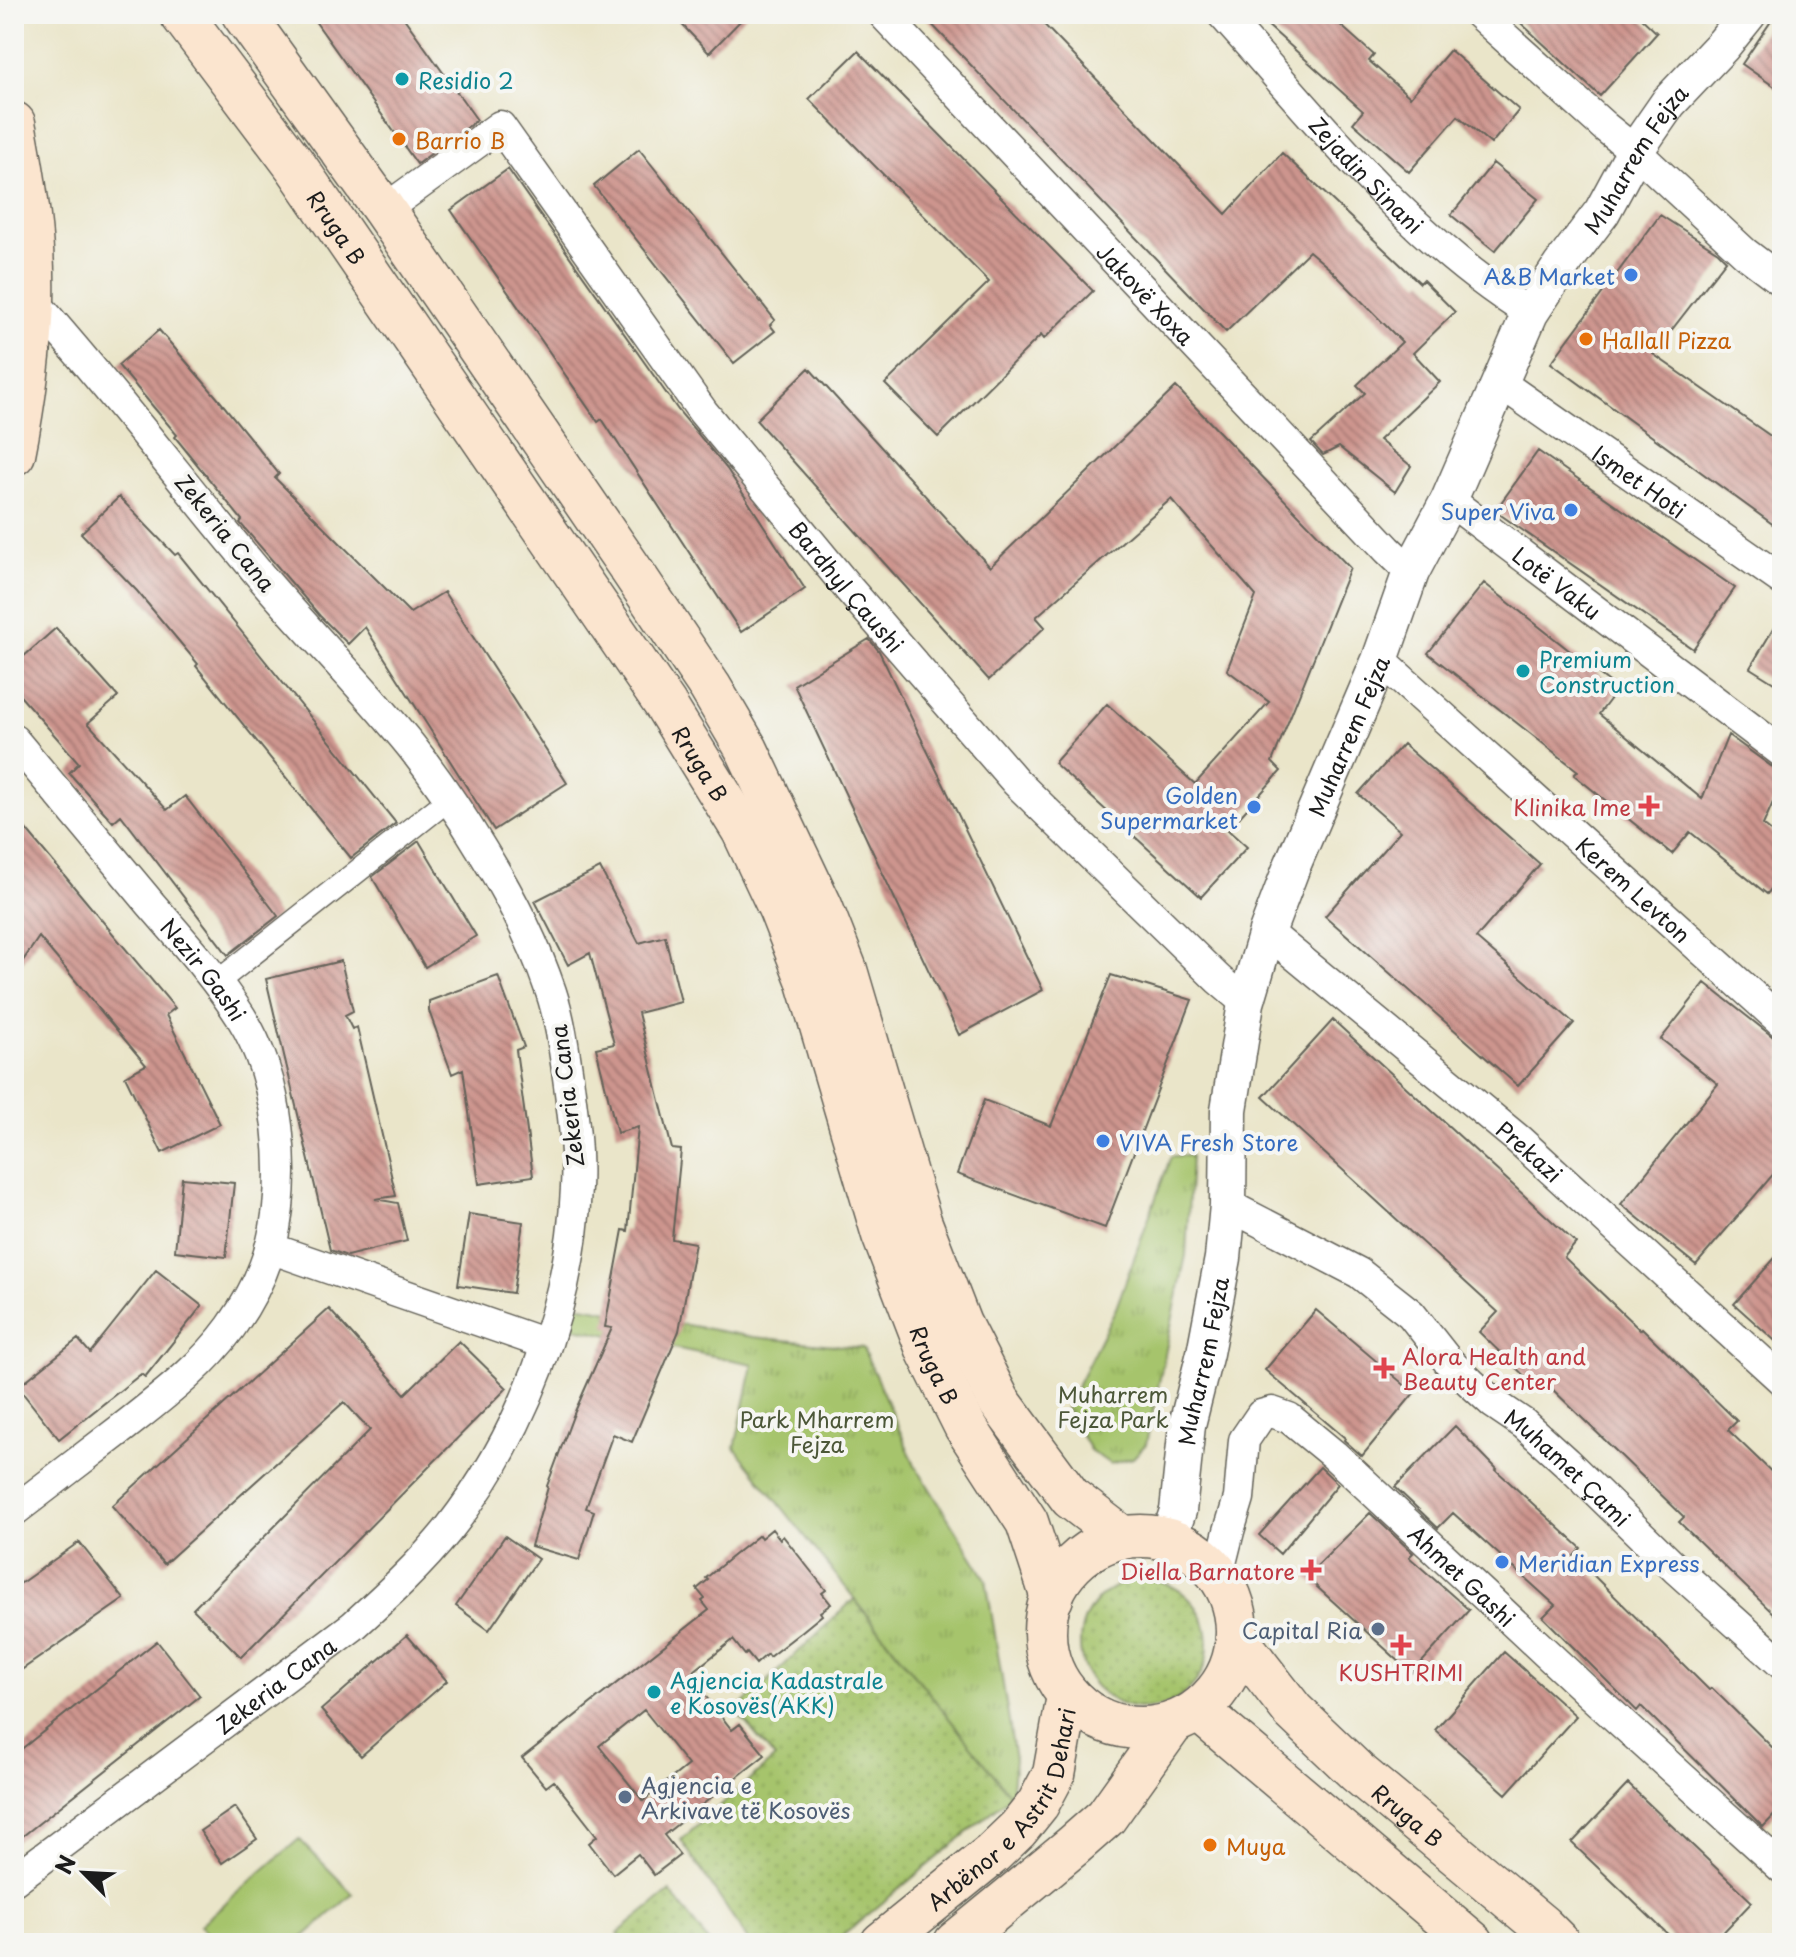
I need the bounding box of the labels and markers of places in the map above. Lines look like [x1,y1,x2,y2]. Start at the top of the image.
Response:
place label: Residio 2 [418,63,514,96]
marker: Residio 2 [393,70,411,88]
place label: Barrio B [415,123,505,156]
marker: Barrio B [390,130,408,148]
place label: A&B Market [1483,259,1615,292]
marker: A&B Market [1622,266,1640,284]
place label: Hallall Pizza [1602,323,1732,356]
marker: Hallall Pizza [1577,330,1595,348]
place label: Super Viva [1441,494,1555,527]
marker: Super Viva [1562,501,1580,519]
place label: Premium Construction [1539,642,1675,700]
marker: Premium Construction [1514,662,1532,680]
place label: Golden Supermarket [1100,778,1238,836]
place label: Klinika Ime [1513,790,1631,823]
marker: Klinika Ime [1638,795,1660,817]
marker: Golden Supermarket [1245,798,1263,816]
place label: VIVA Fresh Store [1119,1125,1299,1158]
marker: VIVA Fresh Store [1094,1132,1112,1150]
place label: Alora Health and Beauty Center [1402,1339,1586,1397]
marker: Alora Health and Beauty Center [1373,1357,1395,1379]
place label: Meridian Express [1518,1546,1700,1579]
marker: Meridian Express [1493,1553,1511,1571]
place label: Diella Barnatore [1120,1554,1295,1587]
marker: Diella Barnatore [1302,1561,1320,1579]
place label: Capital Ria [1242,1613,1362,1646]
marker: Capital Ria [1369,1620,1387,1638]
marker: KUSHTRIMI [1392,1636,1410,1654]
place label: KUSHTRIMI [1339,1655,1463,1688]
place label: Agjencia Kadastrale e Kosovës(AKK) [670,1663,884,1721]
marker: Agjencia Kadastrale e Kosovës(AKK) [645,1683,663,1701]
place label: Agjencia e Arkivave të Kosovës [641,1768,851,1826]
marker: Agjencia e Arkivave të Kosovës [616,1788,634,1806]
place label: Muya [1226,1829,1286,1862]
marker: Muya [1201,1836,1219,1854]

